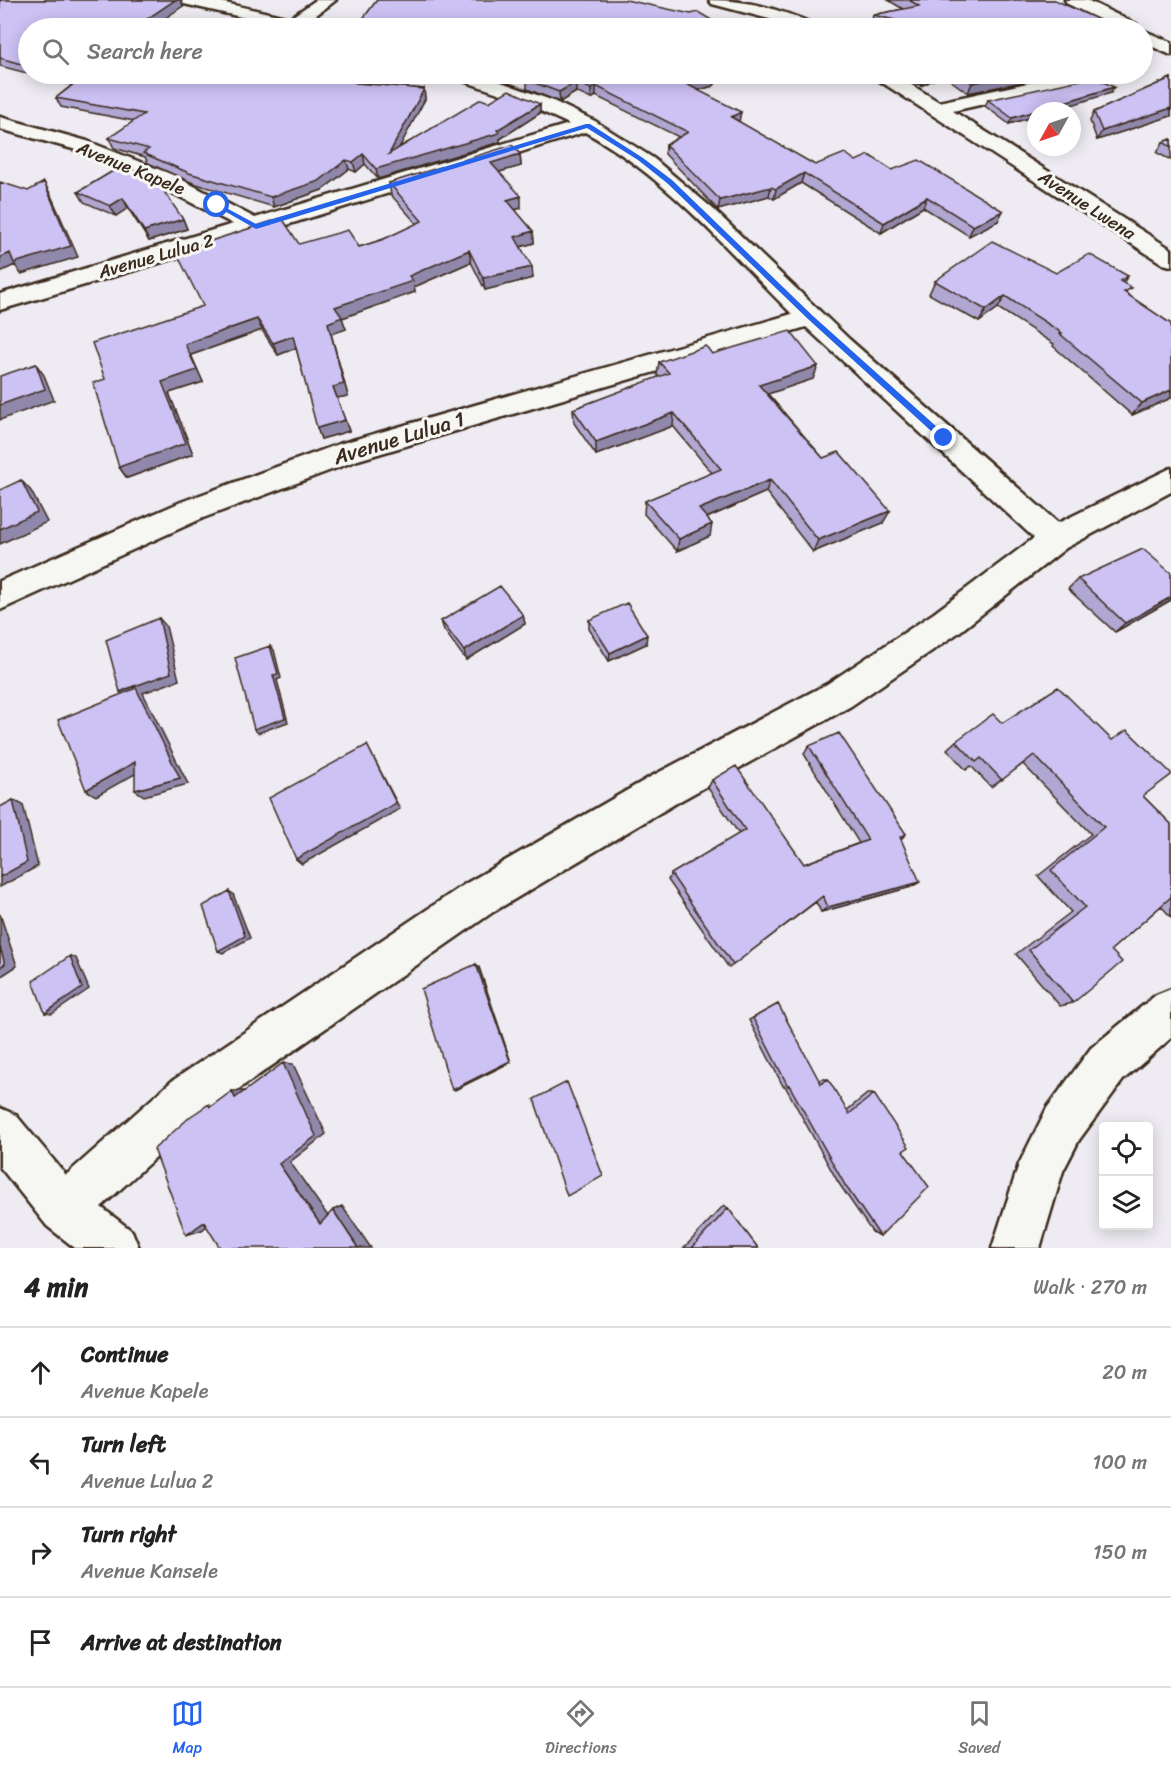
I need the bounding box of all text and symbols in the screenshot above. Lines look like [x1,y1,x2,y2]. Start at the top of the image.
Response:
search box [18,18,1153,84]
text: Search here [87,32,203,71]
icon: search [39,35,72,68]
north arrow [1027,102,1081,156]
street label: Avenue Kapele [71,131,190,204]
street label: Avenue Lwena [1031,161,1143,249]
route start [203,191,229,217]
street label: Avenue Lulua 2 [93,224,218,288]
street label: Avenue Lulua 1 [328,400,469,476]
route end [930,424,956,450]
map controls [1099,1122,1153,1230]
button: locate [1099,1122,1153,1176]
button: layers [1099,1176,1153,1230]
text: 4 min [24,1264,88,1310]
text: Walk · 270 m [1033,1270,1147,1305]
text: Continue [81,1335,169,1374]
text: 20 m [1102,1355,1147,1390]
icon: ahead [24,1356,57,1389]
text: Avenue Kapele [81,1374,208,1409]
text: Turn left [81,1425,166,1464]
text: 100 m [1093,1445,1147,1480]
icon: left [24,1446,57,1479]
text: Avenue Lulua 2 [81,1464,213,1499]
text: Turn right [81,1515,176,1554]
text: 150 m [1093,1535,1147,1570]
icon: right [24,1536,57,1569]
text: Avenue Kansele [81,1554,218,1589]
text: Arrive at destination [81,1623,282,1662]
icon: arrive [24,1626,57,1659]
tab: Map [171,1697,204,1762]
tab: Directions [545,1697,617,1762]
tab: Saved [958,1697,1000,1762]

